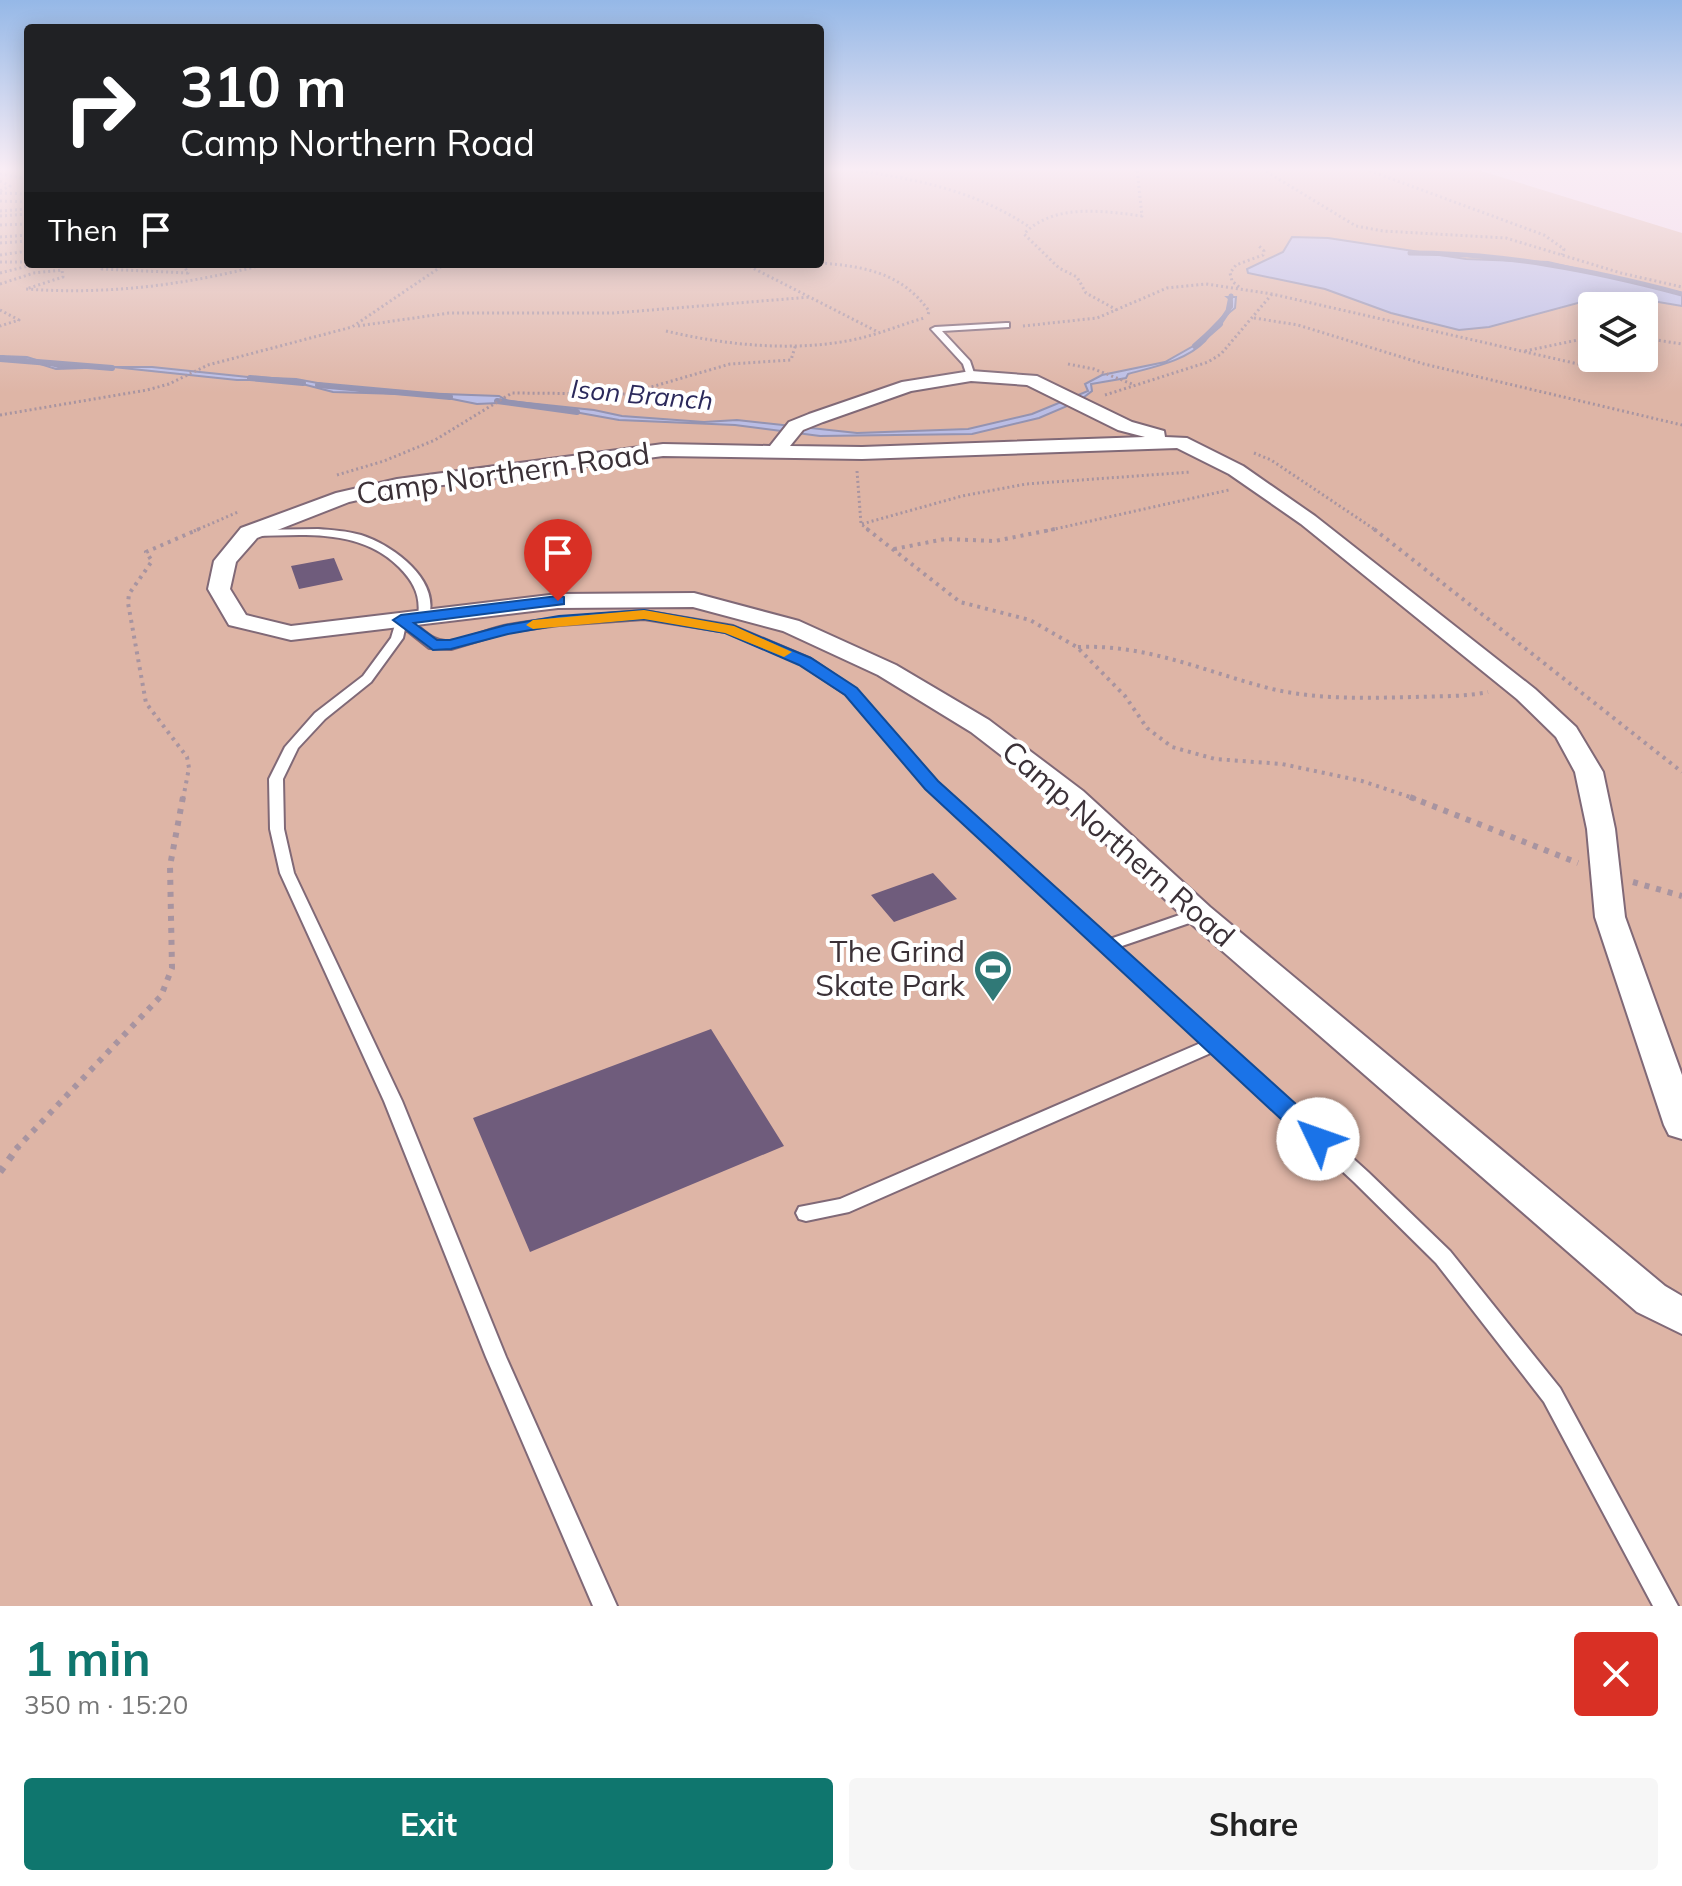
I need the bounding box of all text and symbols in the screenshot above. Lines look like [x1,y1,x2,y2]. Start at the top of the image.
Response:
text: 310 m [180,51,347,121]
icon: right [48,56,152,160]
text: Camp Northern Road [180,120,535,165]
icon: arrive [134,208,178,252]
text: Then [48,211,118,249]
map controls [1578,292,1658,372]
button: layers [1578,292,1658,372]
water label: Ison Branch [570,372,714,417]
street label: Camp Northern Road [354,434,652,512]
pin [524,519,592,601]
icon: arrive [536,531,580,575]
street label: Camp Northern Road [995,732,1243,955]
place label: The Grind Skate Park [815,932,966,1004]
sports icon: The Grind Skate Park [972,948,1014,1003]
position arrow [1276,1097,1360,1181]
text: 1 min [24,1628,151,1688]
button: close [1574,1632,1658,1716]
text: 350 m · 15:20 [24,1688,188,1721]
button: Exit [24,1778,833,1870]
button: Share [849,1778,1658,1870]

